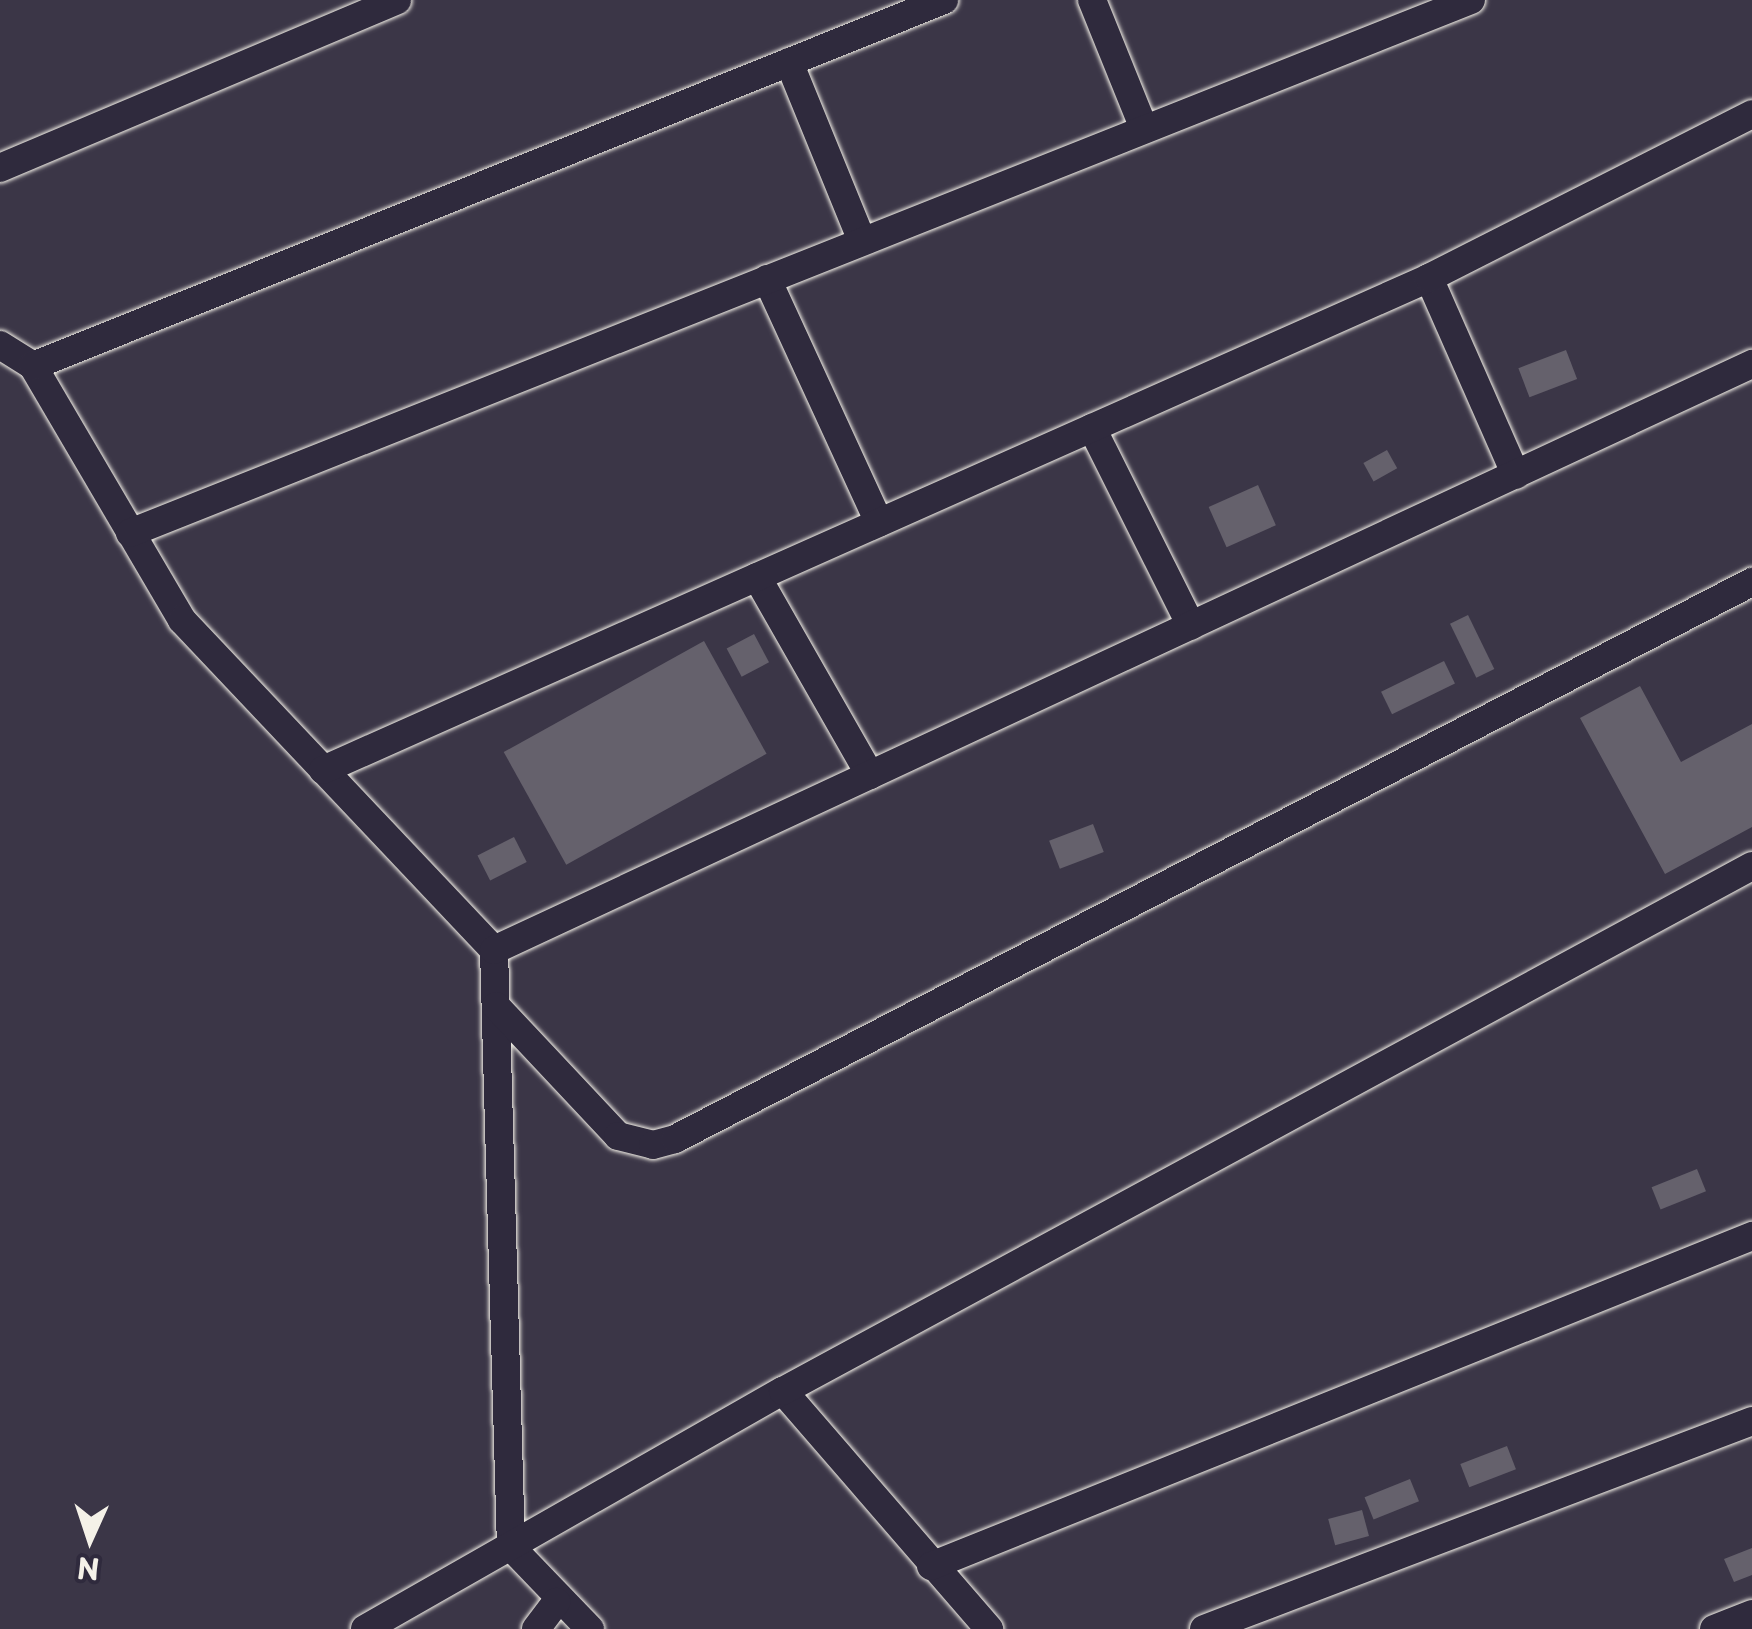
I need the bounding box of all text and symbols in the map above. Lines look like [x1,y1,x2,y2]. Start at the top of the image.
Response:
north arrow [40,1489,140,1589]
text: N [76,1547,101,1592]

